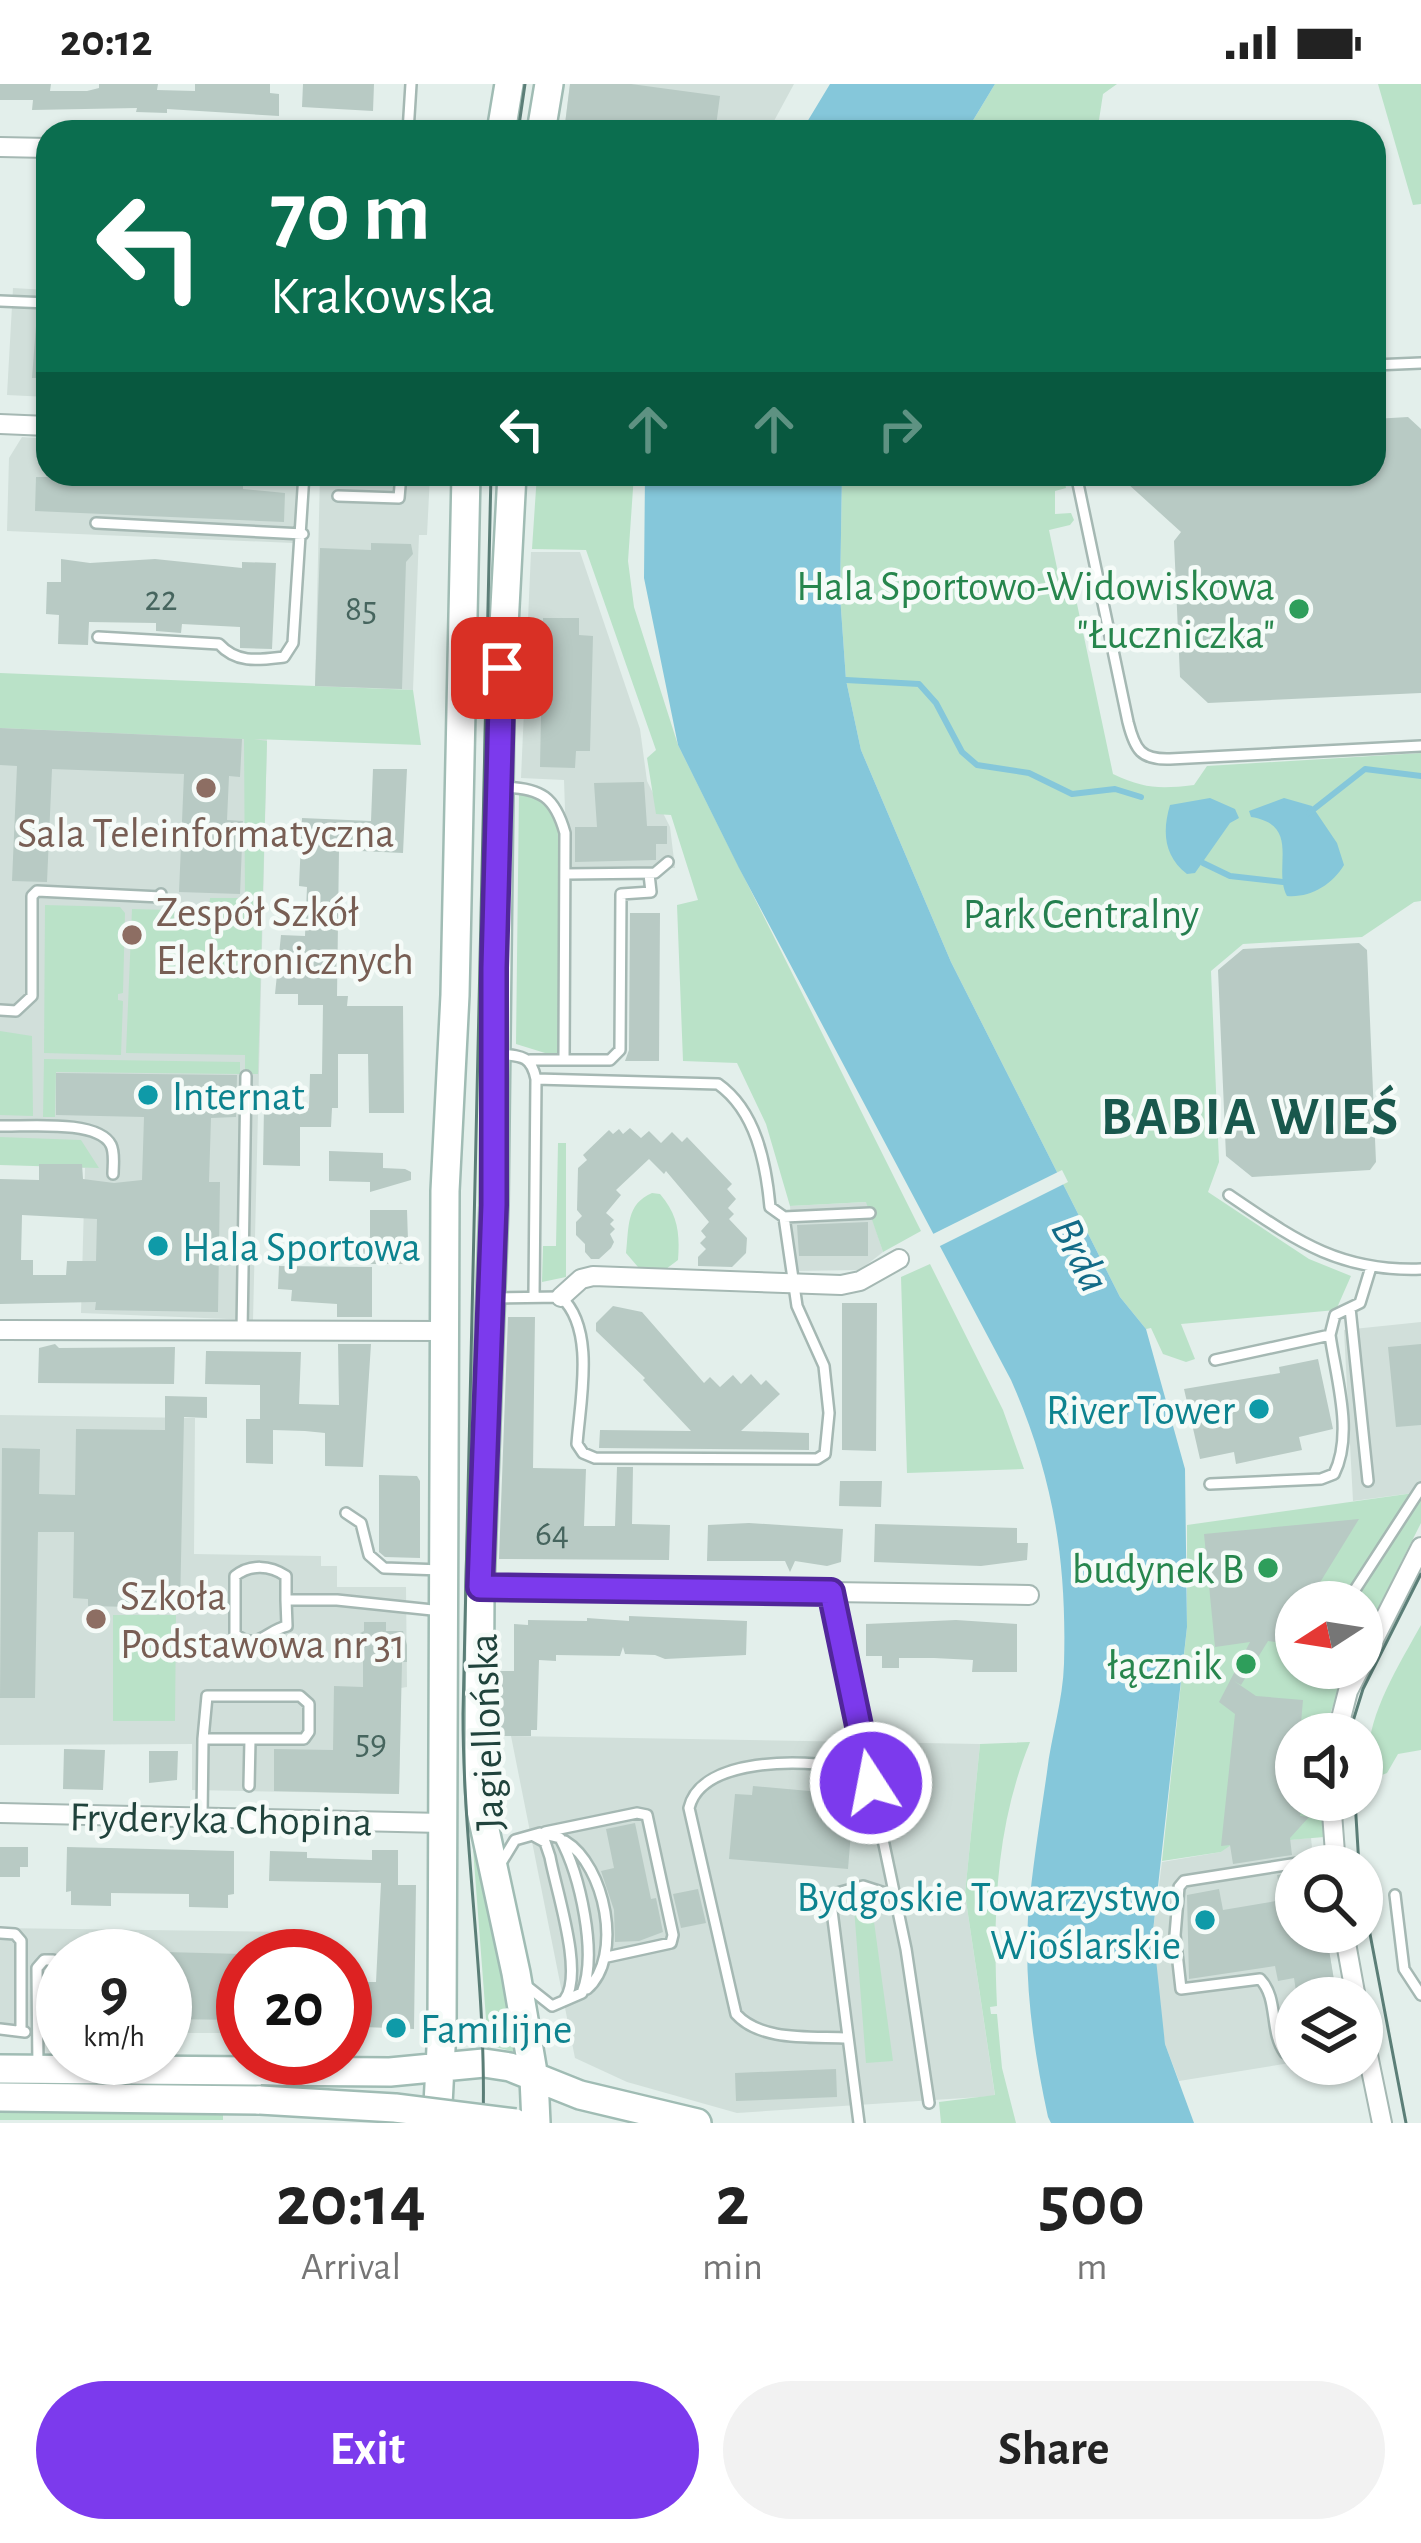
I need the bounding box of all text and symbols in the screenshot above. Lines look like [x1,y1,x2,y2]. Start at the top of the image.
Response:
text: 20:12 [60,19,152,64]
icon: left [72,168,228,324]
text: 70 m [270,172,431,256]
text: Krakowska [270,270,495,324]
icon: left [489,396,555,462]
icon: ahead [615,396,681,462]
icon: ahead [741,396,807,462]
icon: right [867,396,933,462]
place label: Hala Sportowo-Widowiskowa "Łuczniczka" [796,566,1275,656]
house number: 22 [145,581,177,617]
house number: 85 [345,591,377,627]
marker: Hala Sportowo-Widowiskowa "Łuczniczka" [1286,596,1312,622]
pin [451,617,553,719]
icon: arrive [469,635,535,701]
marker: Sala Teleinformatyczna [193,775,219,801]
place label: Sala Teleinformatyczna [17,813,395,855]
place label: Zespół Szkół Elektronicznych [156,892,414,982]
park label: Park Centralny [963,894,1199,936]
marker: Zespół Szkół Elektronicznych [119,922,145,948]
place label: Internat [172,1076,305,1118]
marker: Internat [135,1082,161,1108]
district label: BABIA WIEŚ [1101,1084,1401,1145]
water label: Brda [1042,1211,1117,1300]
place label: Hala Sportowa [182,1227,421,1269]
marker: Hala Sportowa [145,1233,171,1259]
place label: River Tower [1046,1390,1235,1432]
marker: River Tower [1246,1396,1272,1422]
house number: 64 [535,1516,569,1552]
place label: budynek B [1072,1549,1244,1591]
marker: budynek B [1255,1555,1281,1581]
place label: Szkoła Podstawowa nr 31 [120,1576,405,1666]
north arrow [1275,1581,1383,1689]
map controls [1275,1581,1383,2085]
marker: Szkoła Podstawowa nr 31 [83,1606,109,1632]
street label: Jagiellońska [463,1633,511,1831]
place label: łącznik [1107,1645,1222,1688]
marker: łącznik [1233,1651,1259,1677]
button: sound [1275,1713,1383,1821]
position arrow [808,1720,934,1846]
house number: 59 [355,1724,387,1760]
street label: Fryderyka Chopina [69,1796,373,1844]
button: search [1275,1845,1383,1953]
place label: Bydgoskie Towarzystwo Wioślarskie [797,1877,1181,1967]
marker: Bydgoskie Towarzystwo Wioślarskie [1192,1907,1218,1933]
speed limit sign: 20 [216,1929,372,2085]
text: 9 [100,1962,128,2022]
button: layers [1275,1977,1383,2085]
place label: Familijne [420,2009,572,2051]
marker: Familijne [383,2015,409,2041]
text: km/h [83,2022,145,2052]
text: 20:14 [276,2166,426,2238]
text: 2 [715,2166,749,2238]
text: 500 [1039,2166,1145,2238]
text: Arrival [301,2248,401,2287]
text: min [702,2248,763,2287]
text: m [1076,2248,1108,2287]
button: Exit [36,2381,699,2519]
button: Share [723,2381,1385,2519]

